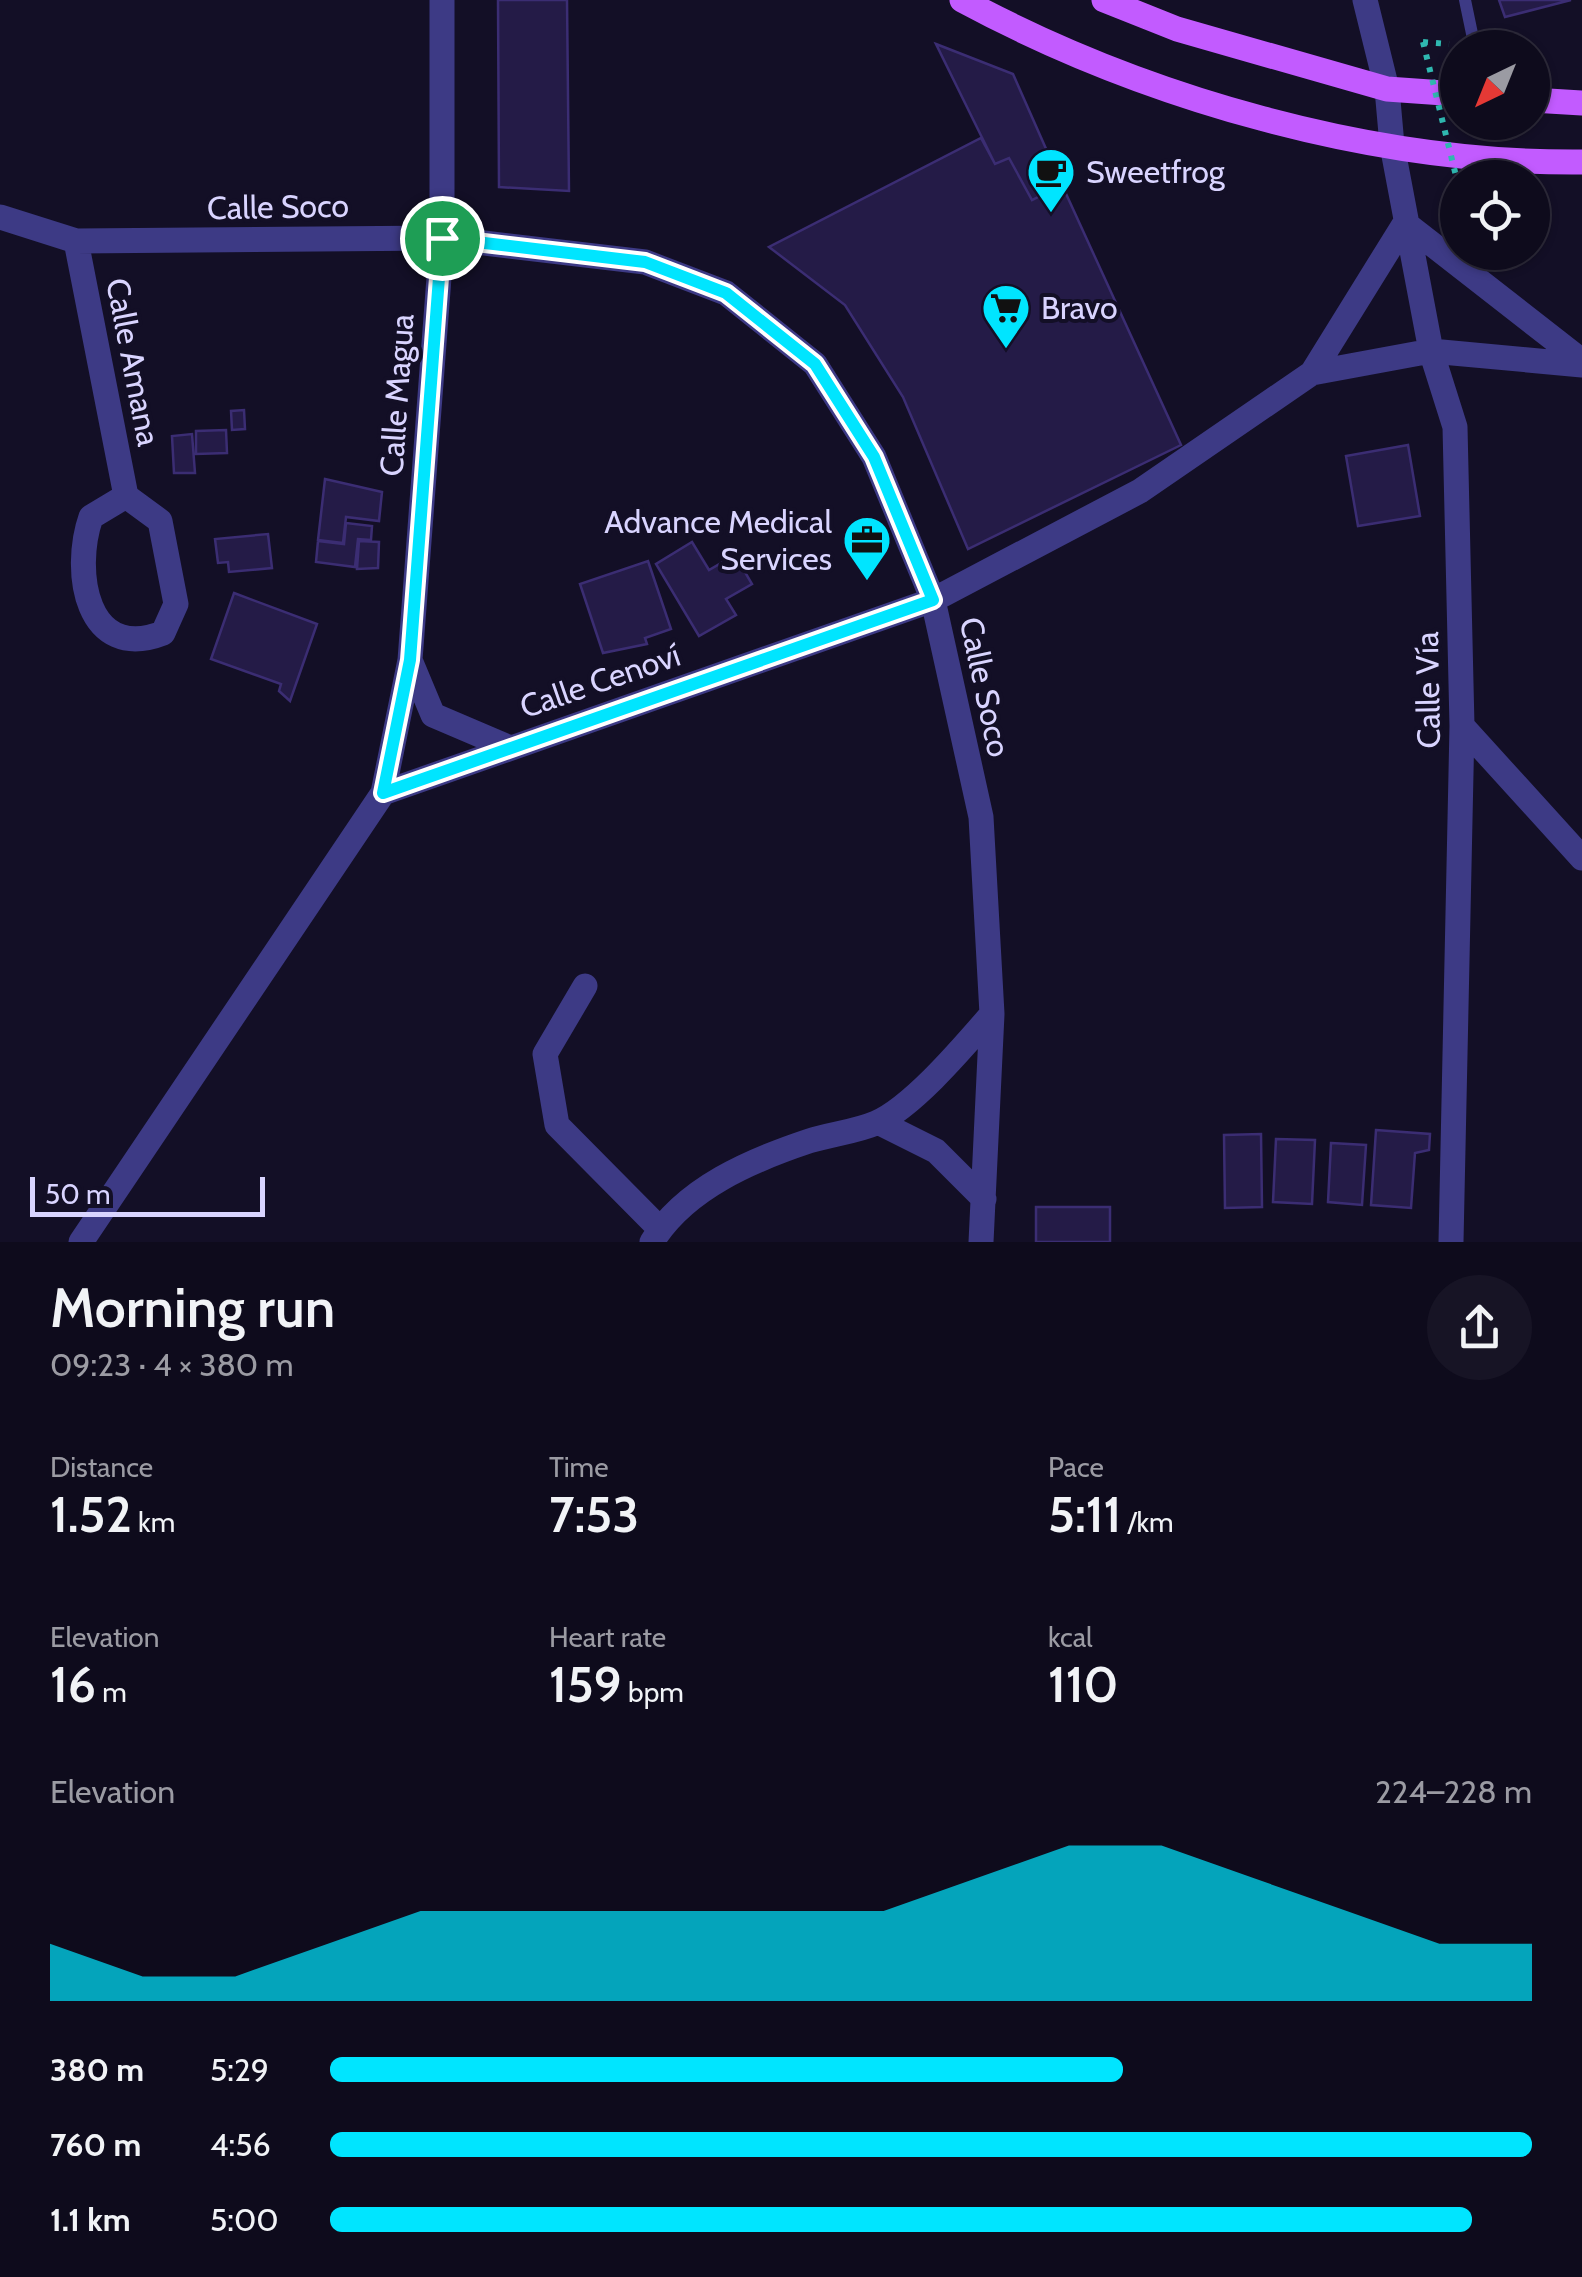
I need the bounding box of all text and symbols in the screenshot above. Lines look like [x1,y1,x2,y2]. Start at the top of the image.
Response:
north arrow [1440,30,1550,140]
map controls [1440,30,1550,270]
cafe icon: Sweetfrog [1025,146,1077,214]
place label: Sweetfrog [1086,152,1226,191]
button: locate [1440,160,1550,270]
street label: Calle Soco [207,186,349,227]
pin [400,196,485,281]
icon: arrive [415,211,470,266]
street label: Calle Amana [98,275,169,450]
supermarket icon: Bravo [980,282,1032,350]
place label: Bravo [1041,288,1118,327]
street label: Calle Magua [371,312,422,478]
place label: Advance Medical Services [604,502,832,578]
office icon: Advance Medical Services [841,514,893,582]
street label: Calle Soco [952,613,1019,760]
street label: Calle Vía [1407,631,1448,749]
street label: Calle Cenoví [515,635,685,726]
scale bar [30,1172,265,1216]
text: 50 m [45,1177,111,1211]
text: Morning run [50,1274,335,1341]
button: share [1427,1275,1532,1380]
text: 09:23 · 4 × 380 m [50,1345,293,1384]
text: Distance [50,1450,153,1484]
text: Time [549,1450,609,1484]
text: Pace [1048,1450,1104,1484]
text: 1.52 [50,1484,132,1545]
text: 7:53 [549,1484,639,1545]
text: 5:11 [1048,1484,1121,1545]
text: km [132,1505,175,1539]
text: /km [1121,1505,1174,1539]
text: Elevation [50,1620,159,1654]
text: Heart rate [549,1620,666,1654]
text: kcal [1048,1620,1093,1654]
text: 16 [50,1654,96,1715]
text: 159 [549,1654,622,1715]
text: 110 [1048,1654,1119,1715]
text: m [96,1675,127,1709]
text: bpm [622,1675,684,1709]
text: Elevation [50,1772,175,1811]
text: 224–228 m [1375,1772,1532,1811]
text: 380 m [50,2050,144,2089]
text: 5:29 [210,2050,269,2089]
text: 760 m [50,2125,141,2164]
text: 4:56 [210,2125,271,2164]
text: 1.1 km [50,2200,131,2239]
text: 5:00 [210,2200,279,2239]

